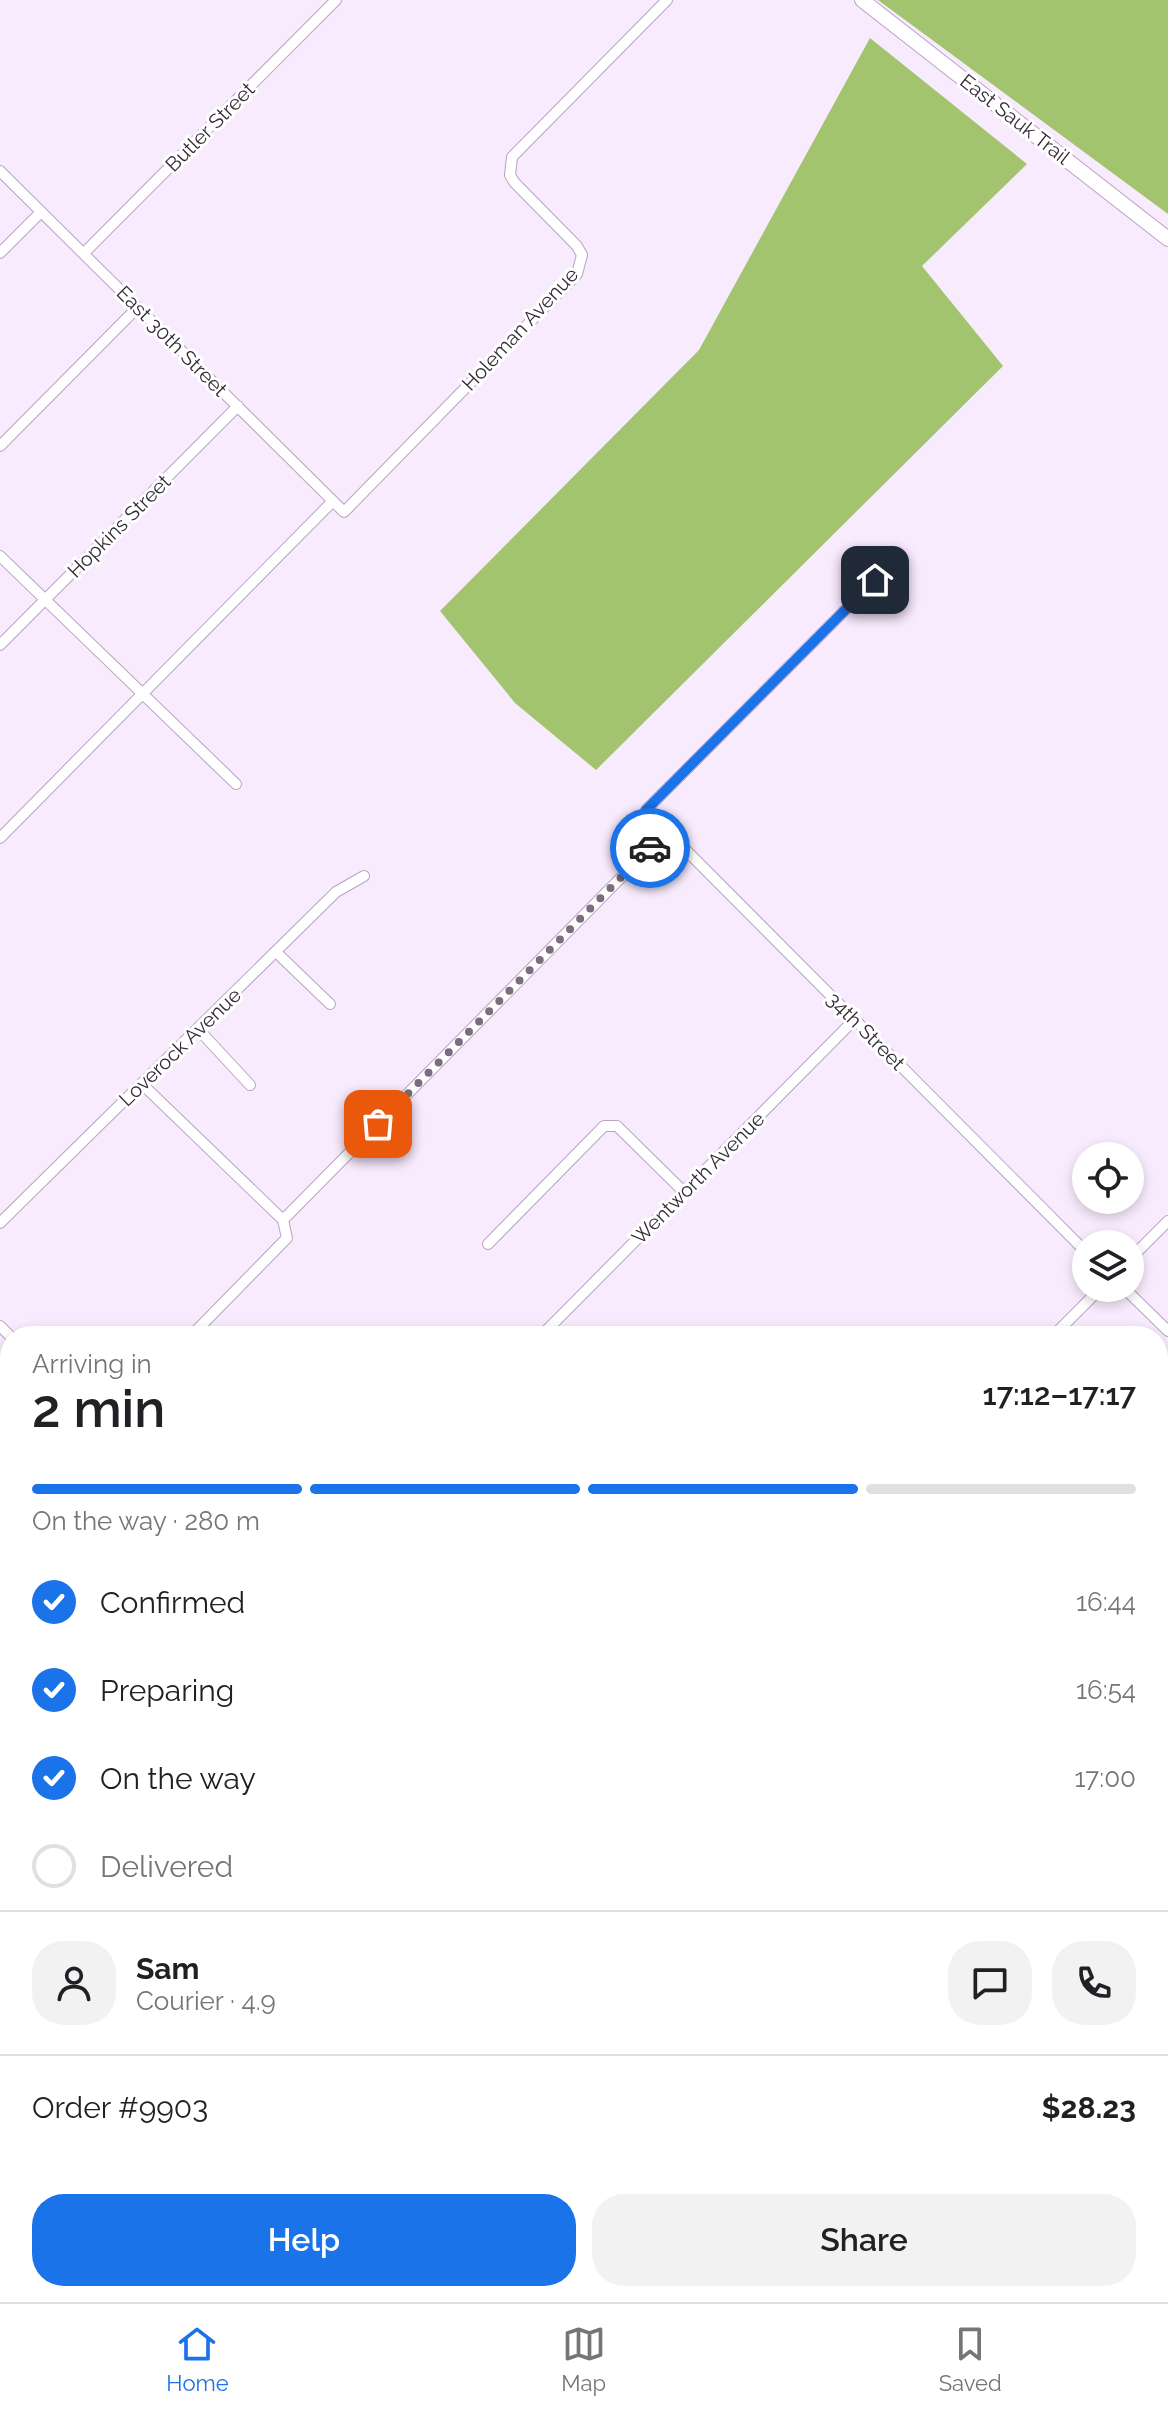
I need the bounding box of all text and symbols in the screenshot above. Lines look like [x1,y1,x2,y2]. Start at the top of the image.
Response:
street label: East Sauk Trail [955,69,1075,170]
street label: Butler Street [160,77,260,177]
street label: Holeman Avenue [457,262,583,395]
street label: East 30th Street [112,281,232,401]
street label: Hopkins Street [63,469,176,582]
pin [841,546,909,614]
icon: home [853,558,897,602]
courier [610,808,690,888]
icon: car [628,826,672,870]
street label: Loverock Avenue [114,983,246,1111]
street label: 34th Street [822,987,910,1075]
pin [344,1090,412,1158]
icon: bag [356,1102,400,1146]
street label: Wentworth Avenue [627,1107,769,1249]
map controls [1072,1142,1144,1302]
button: locate [1072,1142,1144,1214]
button: layers [1072,1230,1144,1302]
text: Arriving in [32,1349,152,1379]
text: 17:12–17:17 [983,1377,1136,1412]
text: 2 min [32,1378,165,1439]
text: On the way · 280 m [32,1506,260,1536]
icon: check [32,1580,76,1624]
text: Confirmed [100,1585,245,1620]
text: 16:44 [1076,1587,1136,1617]
icon: check [32,1668,76,1712]
text: Preparing [100,1673,234,1708]
text: 16:54 [1076,1675,1136,1705]
icon: check [32,1756,76,1800]
text: On the way [100,1761,256,1796]
text: 17:00 [1074,1763,1136,1793]
text: Delivered [100,1849,233,1884]
button: person [32,1941,116,2025]
button: chat [948,1941,1032,2025]
button: phone [1052,1941,1136,2025]
text: Sam [136,1951,199,1986]
text: Courier · 4.9 [136,1986,276,2016]
text: Order #9903 [32,2090,208,2125]
text: $28.23 [1042,2090,1136,2125]
button: Help [32,2194,576,2286]
button: Share [592,2194,1136,2286]
tab: Home [166,2322,229,2396]
tab: Map [561,2322,606,2396]
tab: Saved [939,2322,1002,2396]

